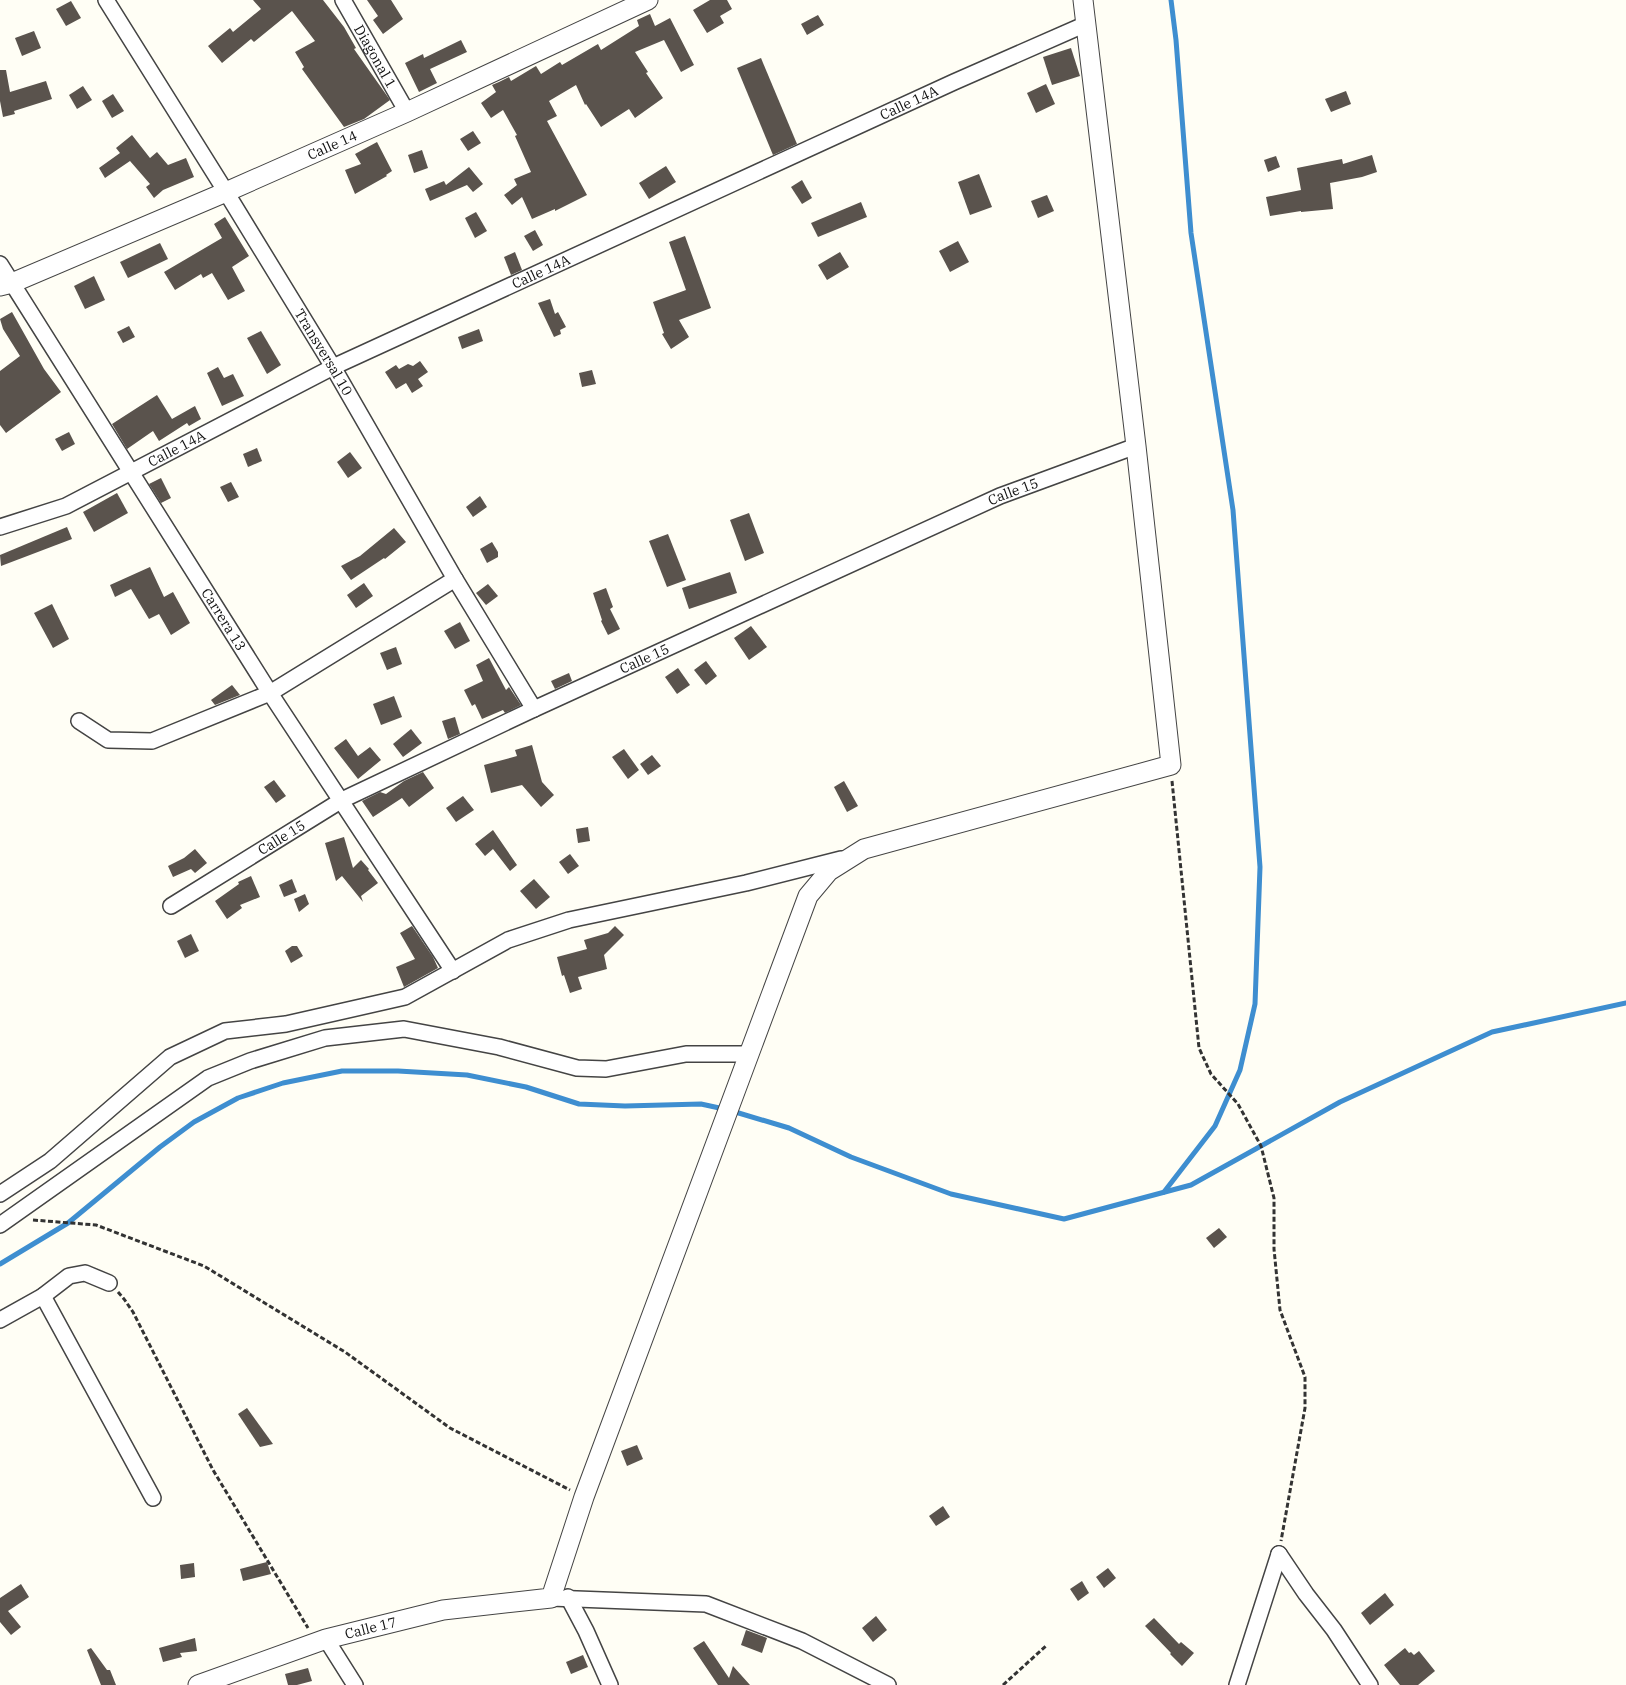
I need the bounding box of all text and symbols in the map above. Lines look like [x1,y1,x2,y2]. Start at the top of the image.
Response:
street label: Diagonal 1 [350,22,400,91]
street label: Calle 14A [877,81,941,124]
street label: Calle 14 [304,126,360,164]
street label: Calle 14A [509,250,573,293]
street label: Transversal 10 [291,305,357,399]
street label: Calle 14A [145,426,209,471]
street label: Calle 15 [985,474,1041,509]
street label: Carrera 13 [197,585,250,654]
street label: Calle 15 [617,639,672,678]
street label: Calle 15 [254,816,309,859]
street label: Calle 17 [343,1613,398,1643]

